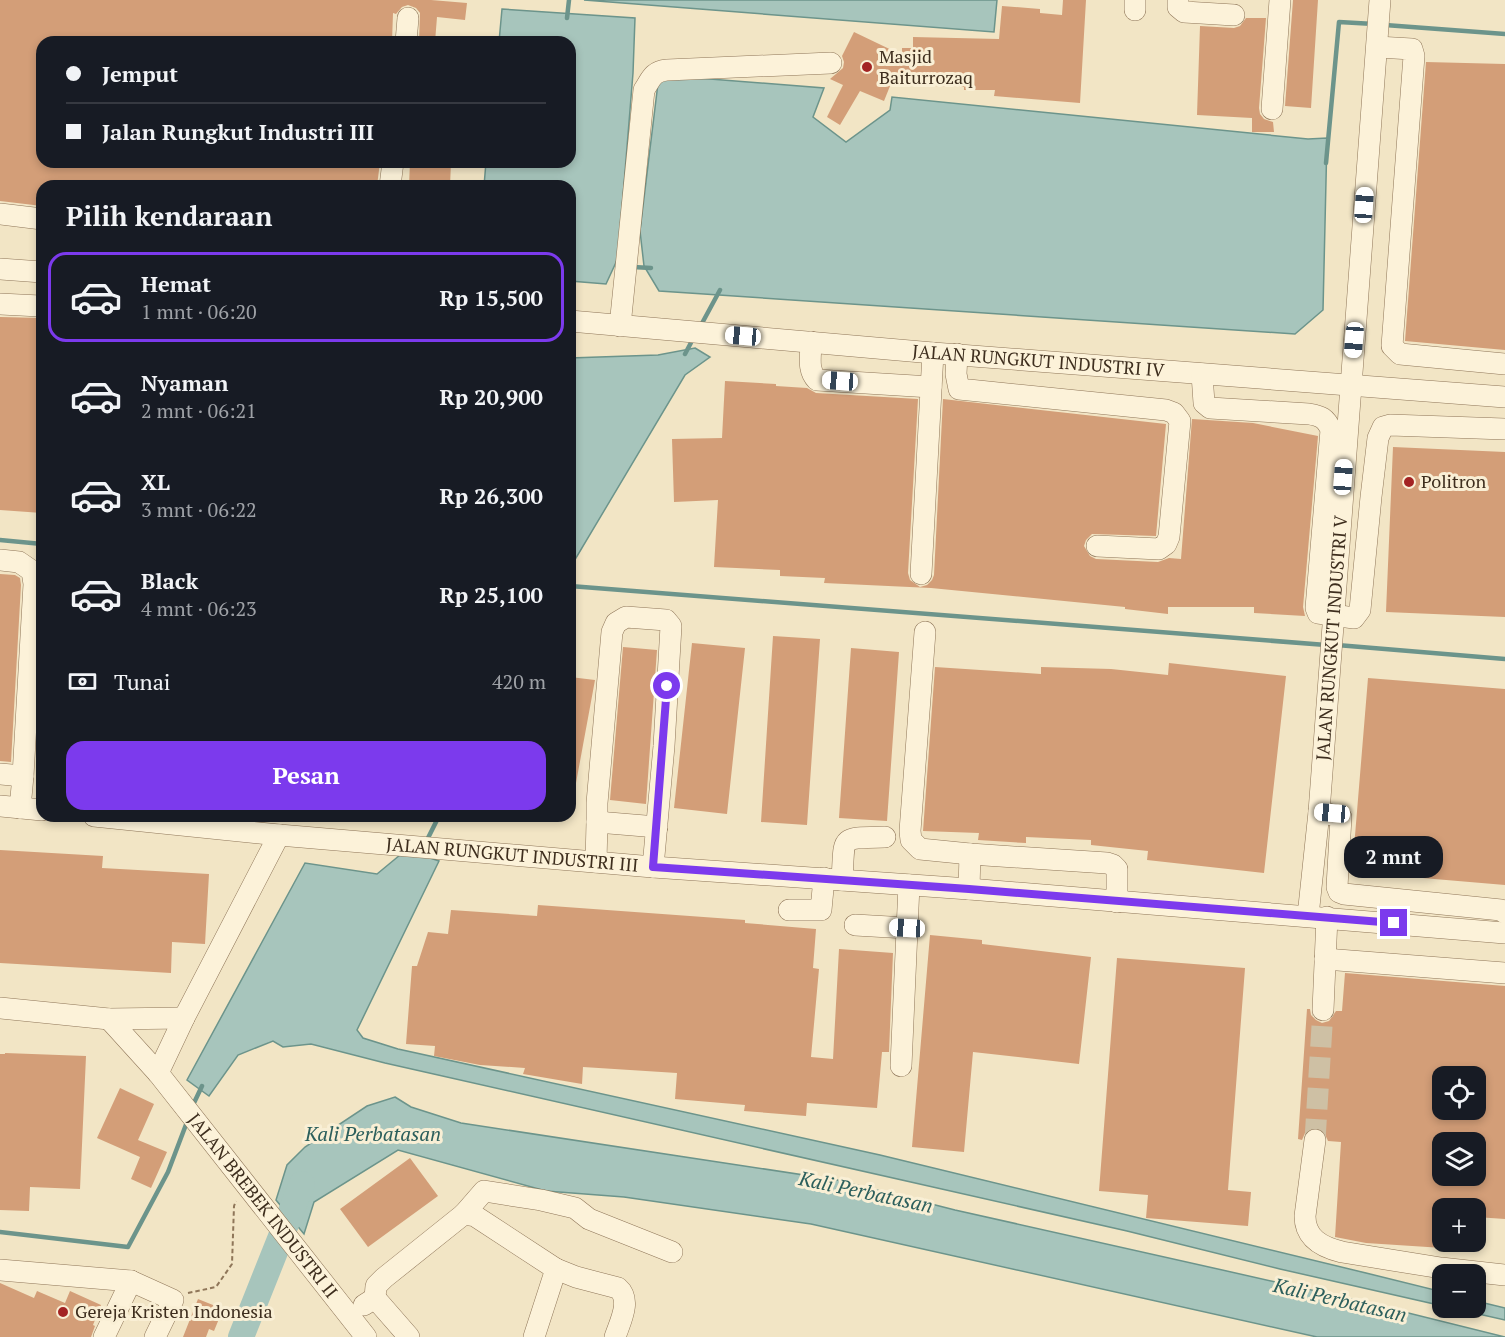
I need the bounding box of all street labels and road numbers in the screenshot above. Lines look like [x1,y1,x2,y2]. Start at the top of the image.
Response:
street label: JALAN RUNGKUT INDUSTRI IV [911,338,1166,382]
street label: JALAN RUNGKUT INDUSTRI V [1310,514,1352,761]
street label: JALAN RUNGKUT INDUSTRI III [385,831,639,877]
street label: JALAN BREBEK INDUSTRI II [183,1108,344,1303]

